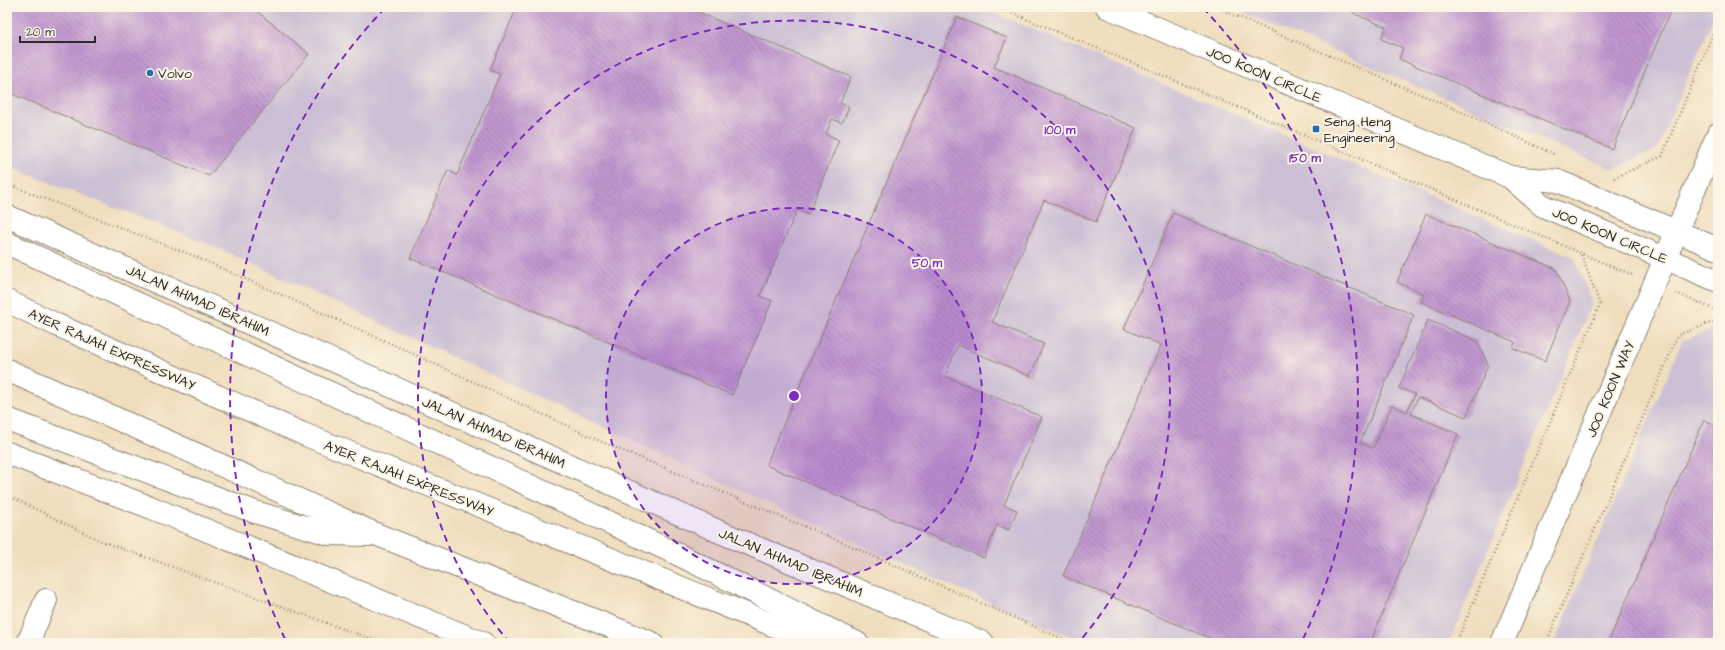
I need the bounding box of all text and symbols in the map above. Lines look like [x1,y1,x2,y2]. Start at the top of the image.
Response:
scale bar [20,18,95,44]
text: 20 m [26,24,55,41]
street label: JOO KOON CIRCLE [1203,42,1325,108]
place label: Volvo [158,64,192,84]
marker: Volvo [145,68,155,78]
place label: Seng Heng Engineering [1324,112,1395,148]
text: 100 m [1045,122,1076,139]
marker: Seng Heng Engineering [1311,124,1321,134]
text: 150 m [1289,150,1322,167]
street label: JOO KOON CIRCLE [1549,203,1671,269]
text: 50 m [912,255,943,272]
street label: JALAN AHMAD IBRAHIM [123,260,273,342]
street label: AYER RAJAH EXPRESSWAY [25,304,199,396]
street label: JOO KOON WAY [1582,338,1640,441]
centre of rings [787,389,801,403]
street label: JALAN AHMAD IBRAHIM [419,392,569,474]
street label: AYER RAJAH EXPRESSWAY [321,436,497,522]
street label: JALAN AHMAD IBRAHIM [715,523,866,603]

